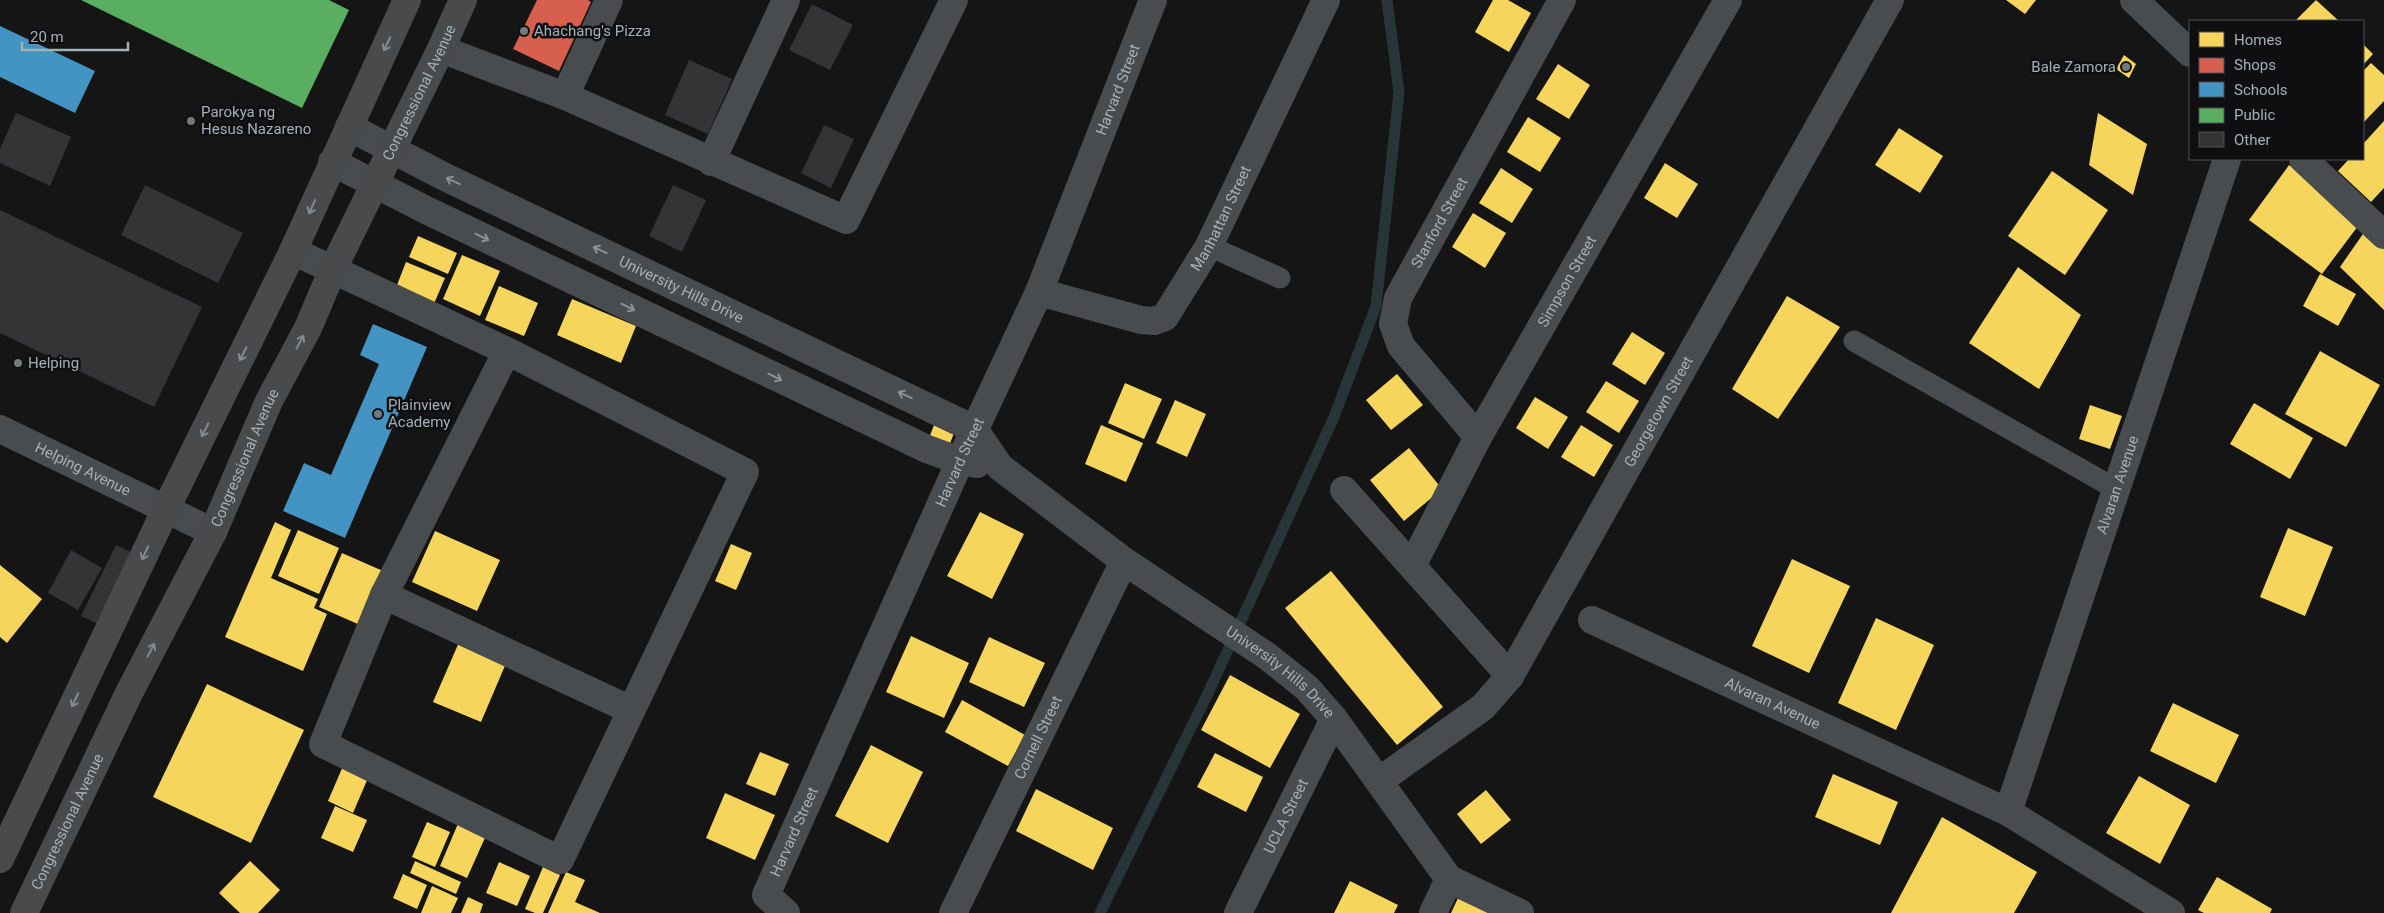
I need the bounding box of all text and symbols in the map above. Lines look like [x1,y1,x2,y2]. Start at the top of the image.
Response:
scale bar [22,20,129,52]
legend [2189,20,2364,160]
street label: Congressional Avenue [379,22,460,163]
place label: Ahachang's Pizza [534,22,651,40]
marker: Ahachang's Pizza [518,25,530,37]
text: 20 m [30,28,64,46]
text: Homes [2234,31,2282,49]
one-way arrow [382,36,391,51]
street label: Harvard Street [1092,42,1144,138]
text: Shops [2234,56,2276,74]
place label: Bale Zamora [2031,58,2116,76]
marker: Bale Zamora [2120,61,2132,73]
text: Schools [2234,81,2288,99]
place label: Parokya ng Hesus Nazareno [201,103,311,138]
text: Public [2234,106,2275,124]
marker: Parokya ng Hesus Nazareno [185,115,197,127]
text: Other [2234,131,2271,149]
street label: Manhattan Street [1187,163,1255,274]
street label: Stanford Street [1407,174,1472,271]
one-way arrow [446,175,461,185]
one-way arrow [307,199,317,214]
one-way arrow [474,232,489,242]
street label: Simpson Street [1534,232,1600,330]
one-way arrow [592,245,607,255]
street label: University Hills Drive [616,252,747,327]
one-way arrow [620,302,635,312]
one-way arrow [295,335,305,350]
one-way arrow [238,346,248,361]
street label: Georgetown Street [1620,353,1697,470]
place label: Helping [28,354,79,372]
marker: Helping [12,357,24,369]
one-way arrow [767,372,782,382]
street label: Congressional Avenue [207,386,283,530]
one-way arrow [897,389,912,399]
place label: Plainview Academy [388,396,451,431]
marker: Plainview Academy [372,408,384,420]
street label: Harvard Street [932,415,988,510]
one-way arrow [200,422,210,437]
street label: Alvaran Avenue [2093,433,2143,537]
street label: Helping Avenue [32,438,134,500]
one-way arrow [140,546,150,561]
street label: University Hills Drive [1222,622,1338,722]
one-way arrow [147,643,156,658]
street label: Alvaran Avenue [1722,674,1823,733]
one-way arrow [70,692,80,707]
street label: Cornell Street [1010,693,1066,782]
street label: Congressional Avenue [27,751,108,893]
street label: UCLA Street [1260,776,1312,856]
street label: Harvard Street [766,784,822,880]

